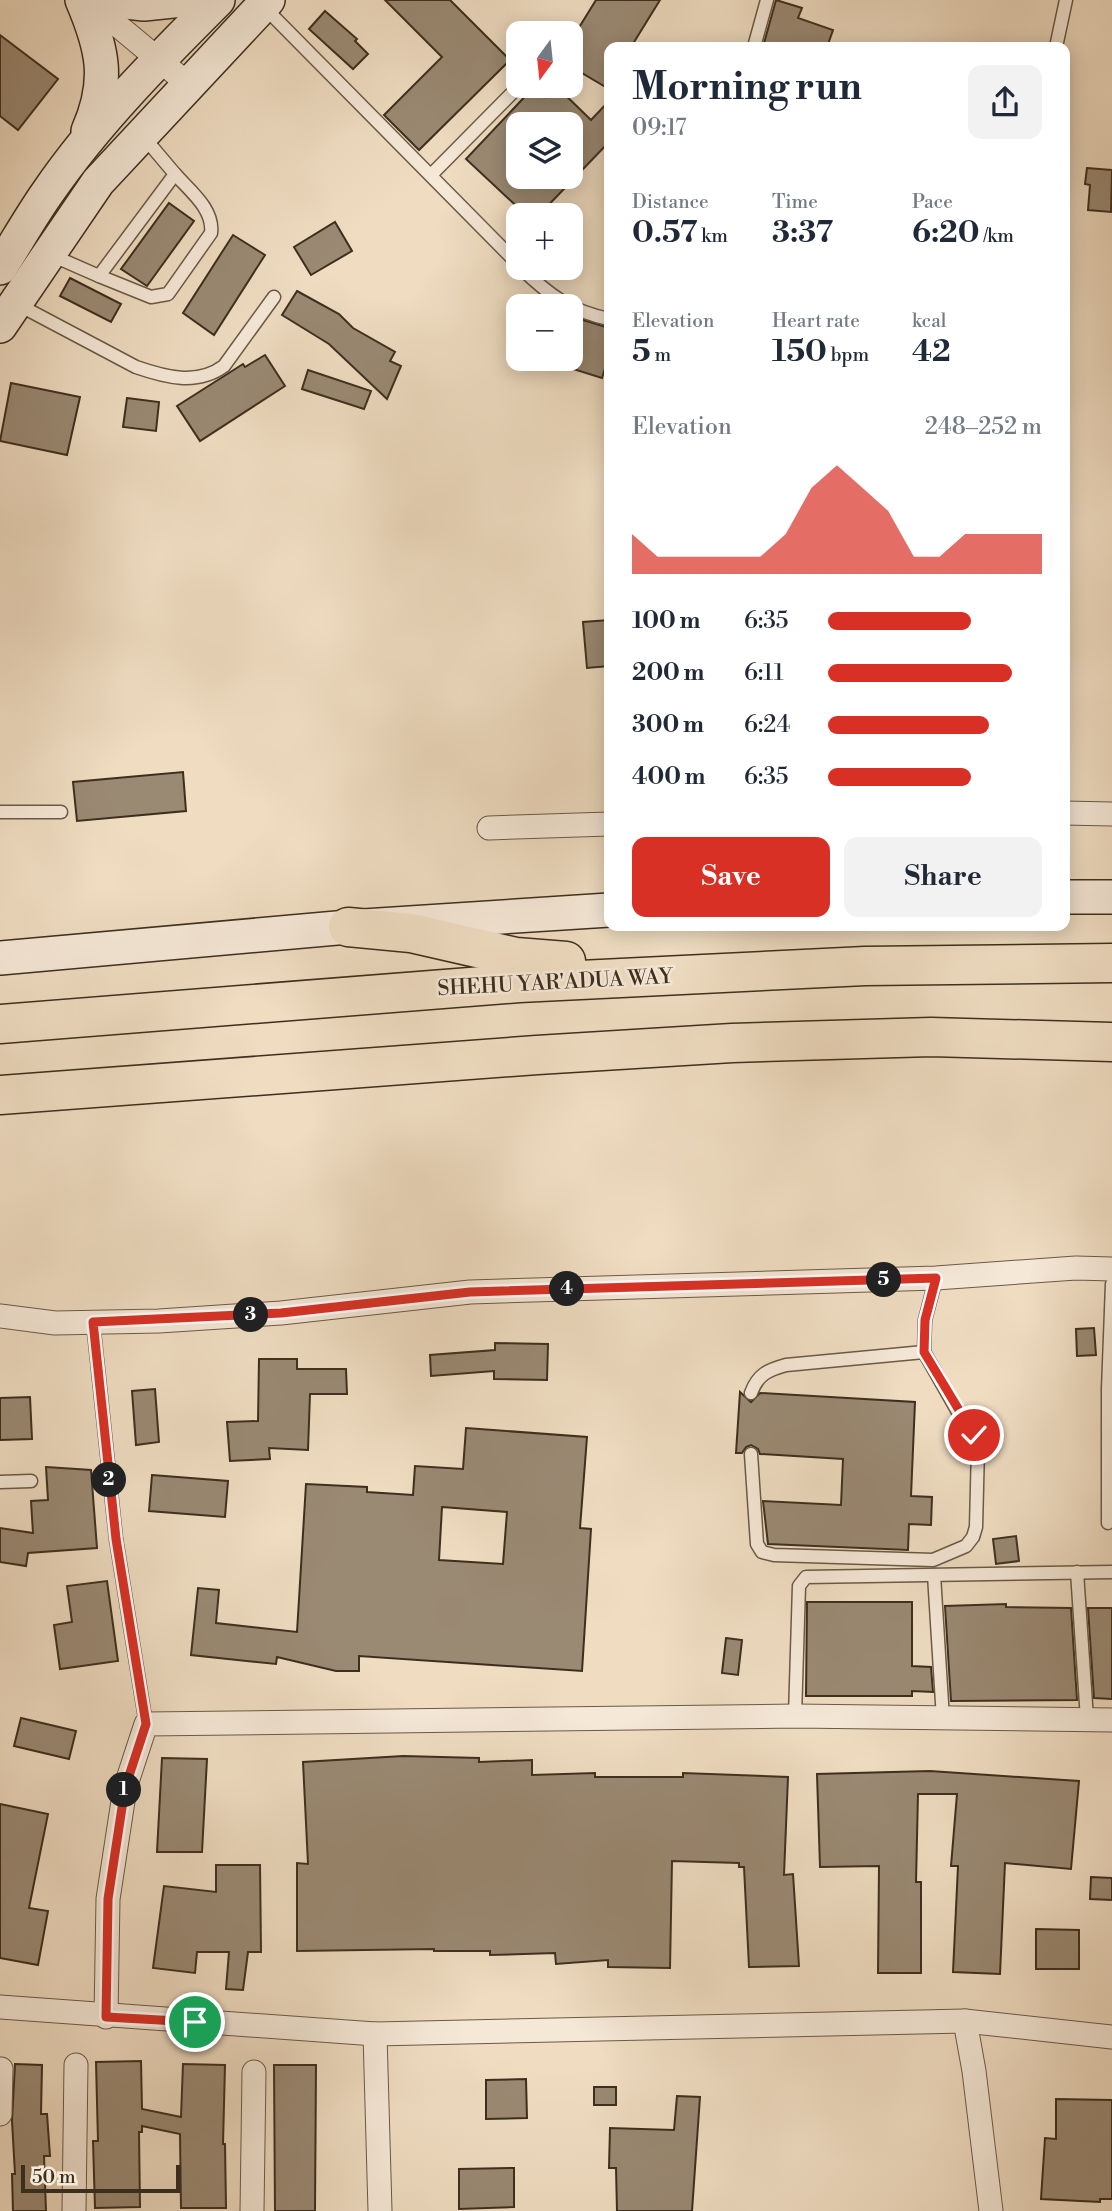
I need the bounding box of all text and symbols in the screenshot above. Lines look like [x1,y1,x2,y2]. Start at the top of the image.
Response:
north arrow [506,21,583,98]
map controls [506,21,583,371]
text: Morning run [632,64,862,111]
button: share [968,65,1042,139]
button: layers [506,112,583,189]
text: 09:17 [632,114,687,142]
text: Distance [632,190,709,214]
text: Time [772,190,818,214]
text: Pace [912,190,953,214]
button: + [506,203,583,280]
text: 0.57 [632,214,697,252]
text: 3:37 [772,214,833,252]
text: 6:20 [912,214,980,252]
text: km [697,224,728,248]
text: /km [980,224,1014,248]
button: − [506,294,583,371]
text: Elevation [632,309,714,333]
text: Heart rate [772,309,860,333]
text: kcal [912,309,946,333]
text: 5 [632,333,651,371]
text: 150 [772,333,827,371]
text: 42 [912,333,951,371]
text: m [651,343,671,367]
text: bpm [827,343,869,367]
text: Elevation [632,413,732,441]
text: 248–252 m [925,413,1042,441]
text: 100 m [632,607,700,635]
text: 6:35 [744,607,789,635]
text: 200 m [632,659,704,687]
text: 6:11 [744,659,784,687]
text: 300 m [632,711,704,739]
text: 6:24 [744,711,790,739]
text: 400 m [632,763,705,791]
text: 6:35 [744,763,789,791]
button: Save [632,837,830,917]
button: Share [844,837,1042,917]
street label: SHEHU YAR'ADUA WAY [437,964,675,1002]
pin: 5 [866,1262,902,1298]
text: 5 [878,1267,889,1291]
pin: 4 [550,1272,584,1306]
text: 4 [560,1276,573,1300]
pin: 3 [233,1298,268,1332]
text: 3 [245,1302,256,1326]
pin [944,1405,1004,1465]
icon: check [955,1416,993,1454]
pin: 2 [92,1462,126,1498]
text: 2 [103,1467,114,1491]
pin: 1 [106,1772,142,1808]
text: 1 [119,1777,128,1801]
pin [165,1992,225,2052]
icon: arrive [176,2003,214,2041]
scale bar [21,2162,180,2194]
text: 50 m [32,2165,76,2189]

